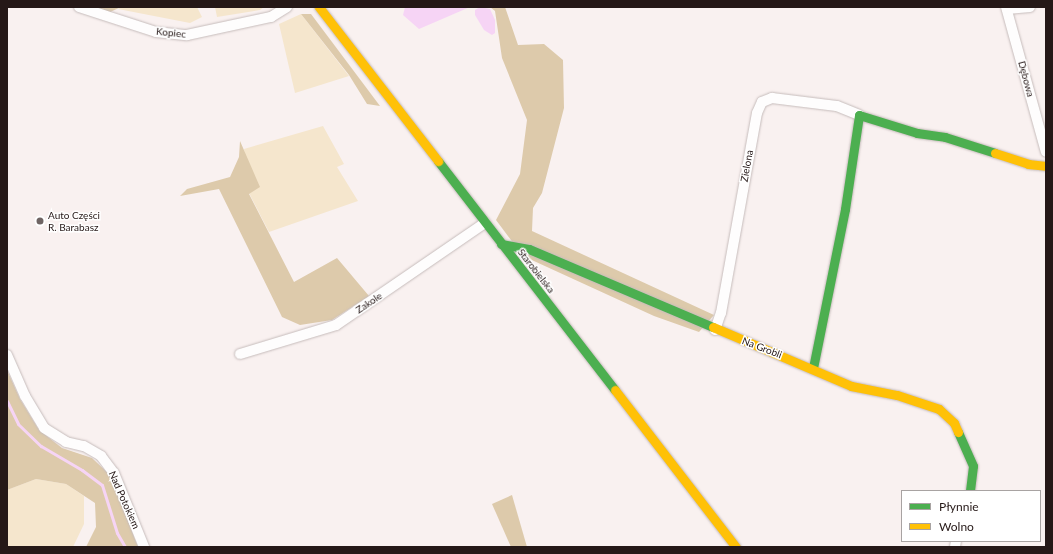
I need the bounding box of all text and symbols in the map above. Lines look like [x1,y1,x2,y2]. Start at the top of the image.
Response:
street label: Kopiec [155,25,187,41]
street label: Dębowa [1015,60,1037,98]
street label: Zielona [738,149,756,183]
place label: Auto Części R. Barabasz [48,209,100,232]
marker: Auto Części R. Barabasz [35,216,45,226]
street label: Starobielska [515,246,557,296]
street label: Zakole [354,290,384,316]
street label: Na Grobli [740,335,784,361]
street label: Nad Potokiem [106,469,142,531]
legend [901,490,1041,542]
text: Płynnie [939,499,979,514]
text: Wolno [939,519,974,534]

